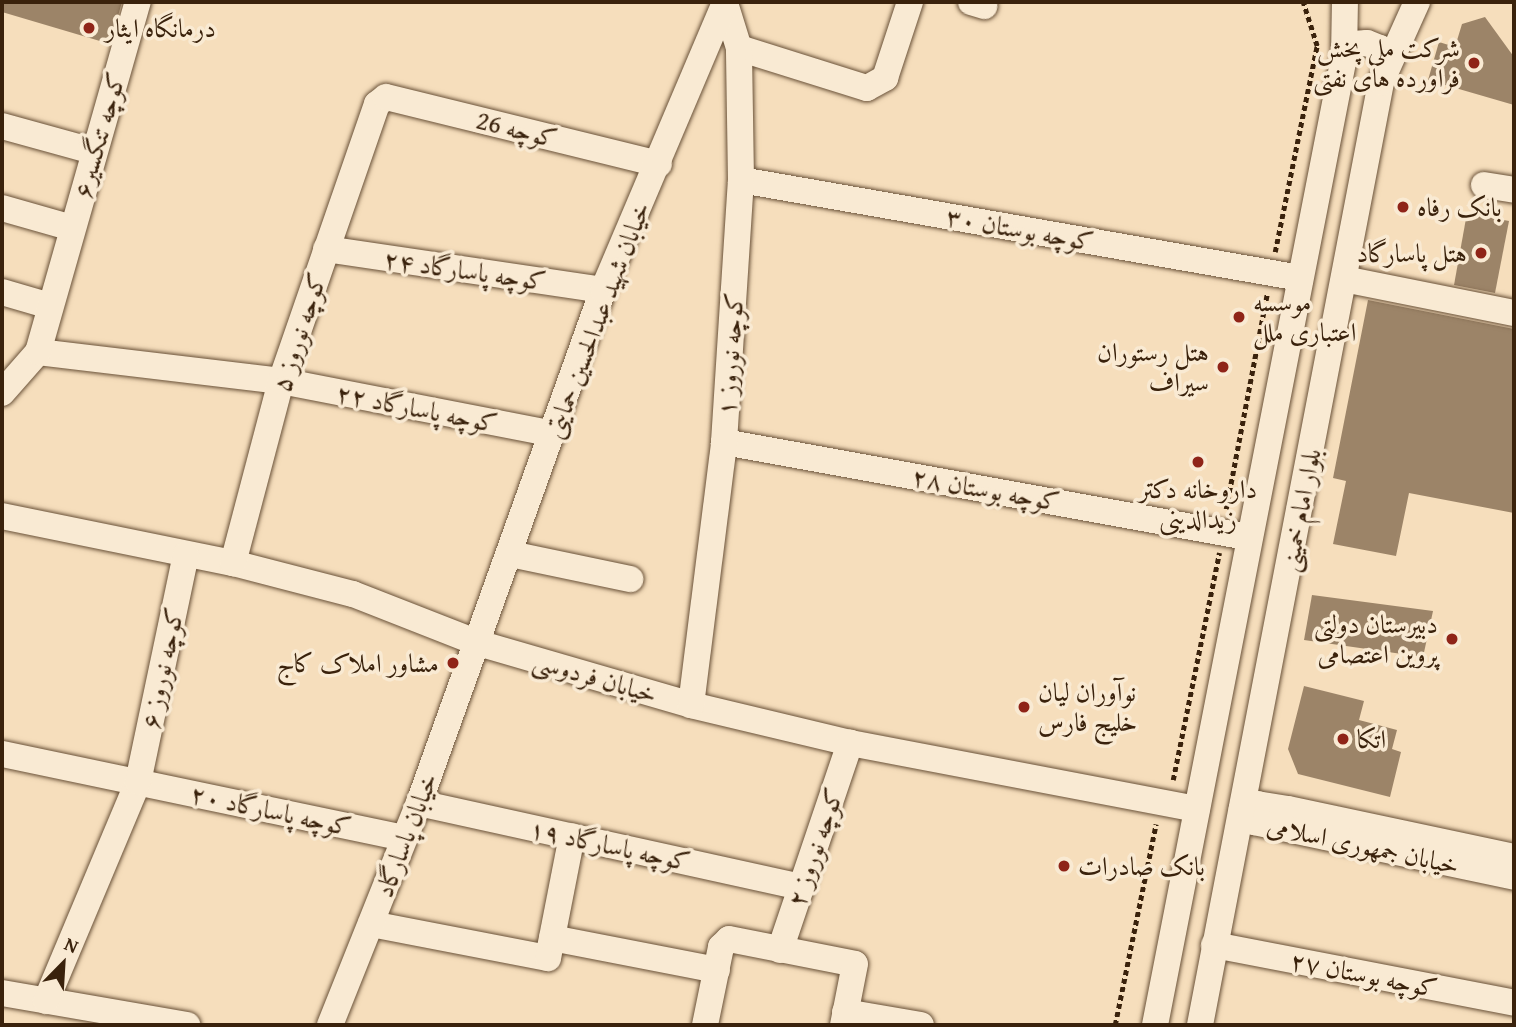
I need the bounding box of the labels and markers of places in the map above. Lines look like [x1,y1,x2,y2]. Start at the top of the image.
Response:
place label: درمانگاه ایثار [105,12,216,44]
marker: درمانگاه ایثار [79,18,99,38]
place label: شرکت ملی پخش فراورده های نفتی [1313,32,1460,94]
marker: شرکت ملی پخش فراورده های نفتی [1466,55,1482,71]
place label: بانک رفاه [1417,191,1502,223]
marker: بانک رفاه [1395,199,1411,215]
place label: هتل پاسارگاد [1356,237,1467,269]
marker: هتل پاسارگاد [1473,245,1489,261]
place label: موسسه اعتباری ملل [1253,286,1356,348]
marker: موسسه اعتباری ملل [1231,309,1247,325]
place label: هتل رستوران سیراف [1097,336,1209,398]
marker: هتل رستوران سیراف [1215,359,1231,375]
marker: داروخانه دکتر زیدالدینی [1190,454,1206,470]
place label: داروخانه دکتر زیدالدینی [1139,473,1257,534]
place label: دبیرستان دولتی پروین اعتصامی [1314,608,1438,670]
marker: دبیرستان دولتی پروین اعتصامی [1444,631,1460,647]
place label: مشاور املاک کاج [277,647,439,679]
marker: مشاور املاک کاج [445,655,461,671]
place label: نوآوران لیان خلیج فارس [1038,676,1137,738]
marker: نوآوران لیان خلیج فارس [1016,699,1032,715]
place label: اتکا [1357,723,1386,755]
marker: اتکا [1335,731,1351,747]
place label: بانک صادرات [1078,850,1205,882]
marker: بانک صادرات [1056,858,1072,874]

